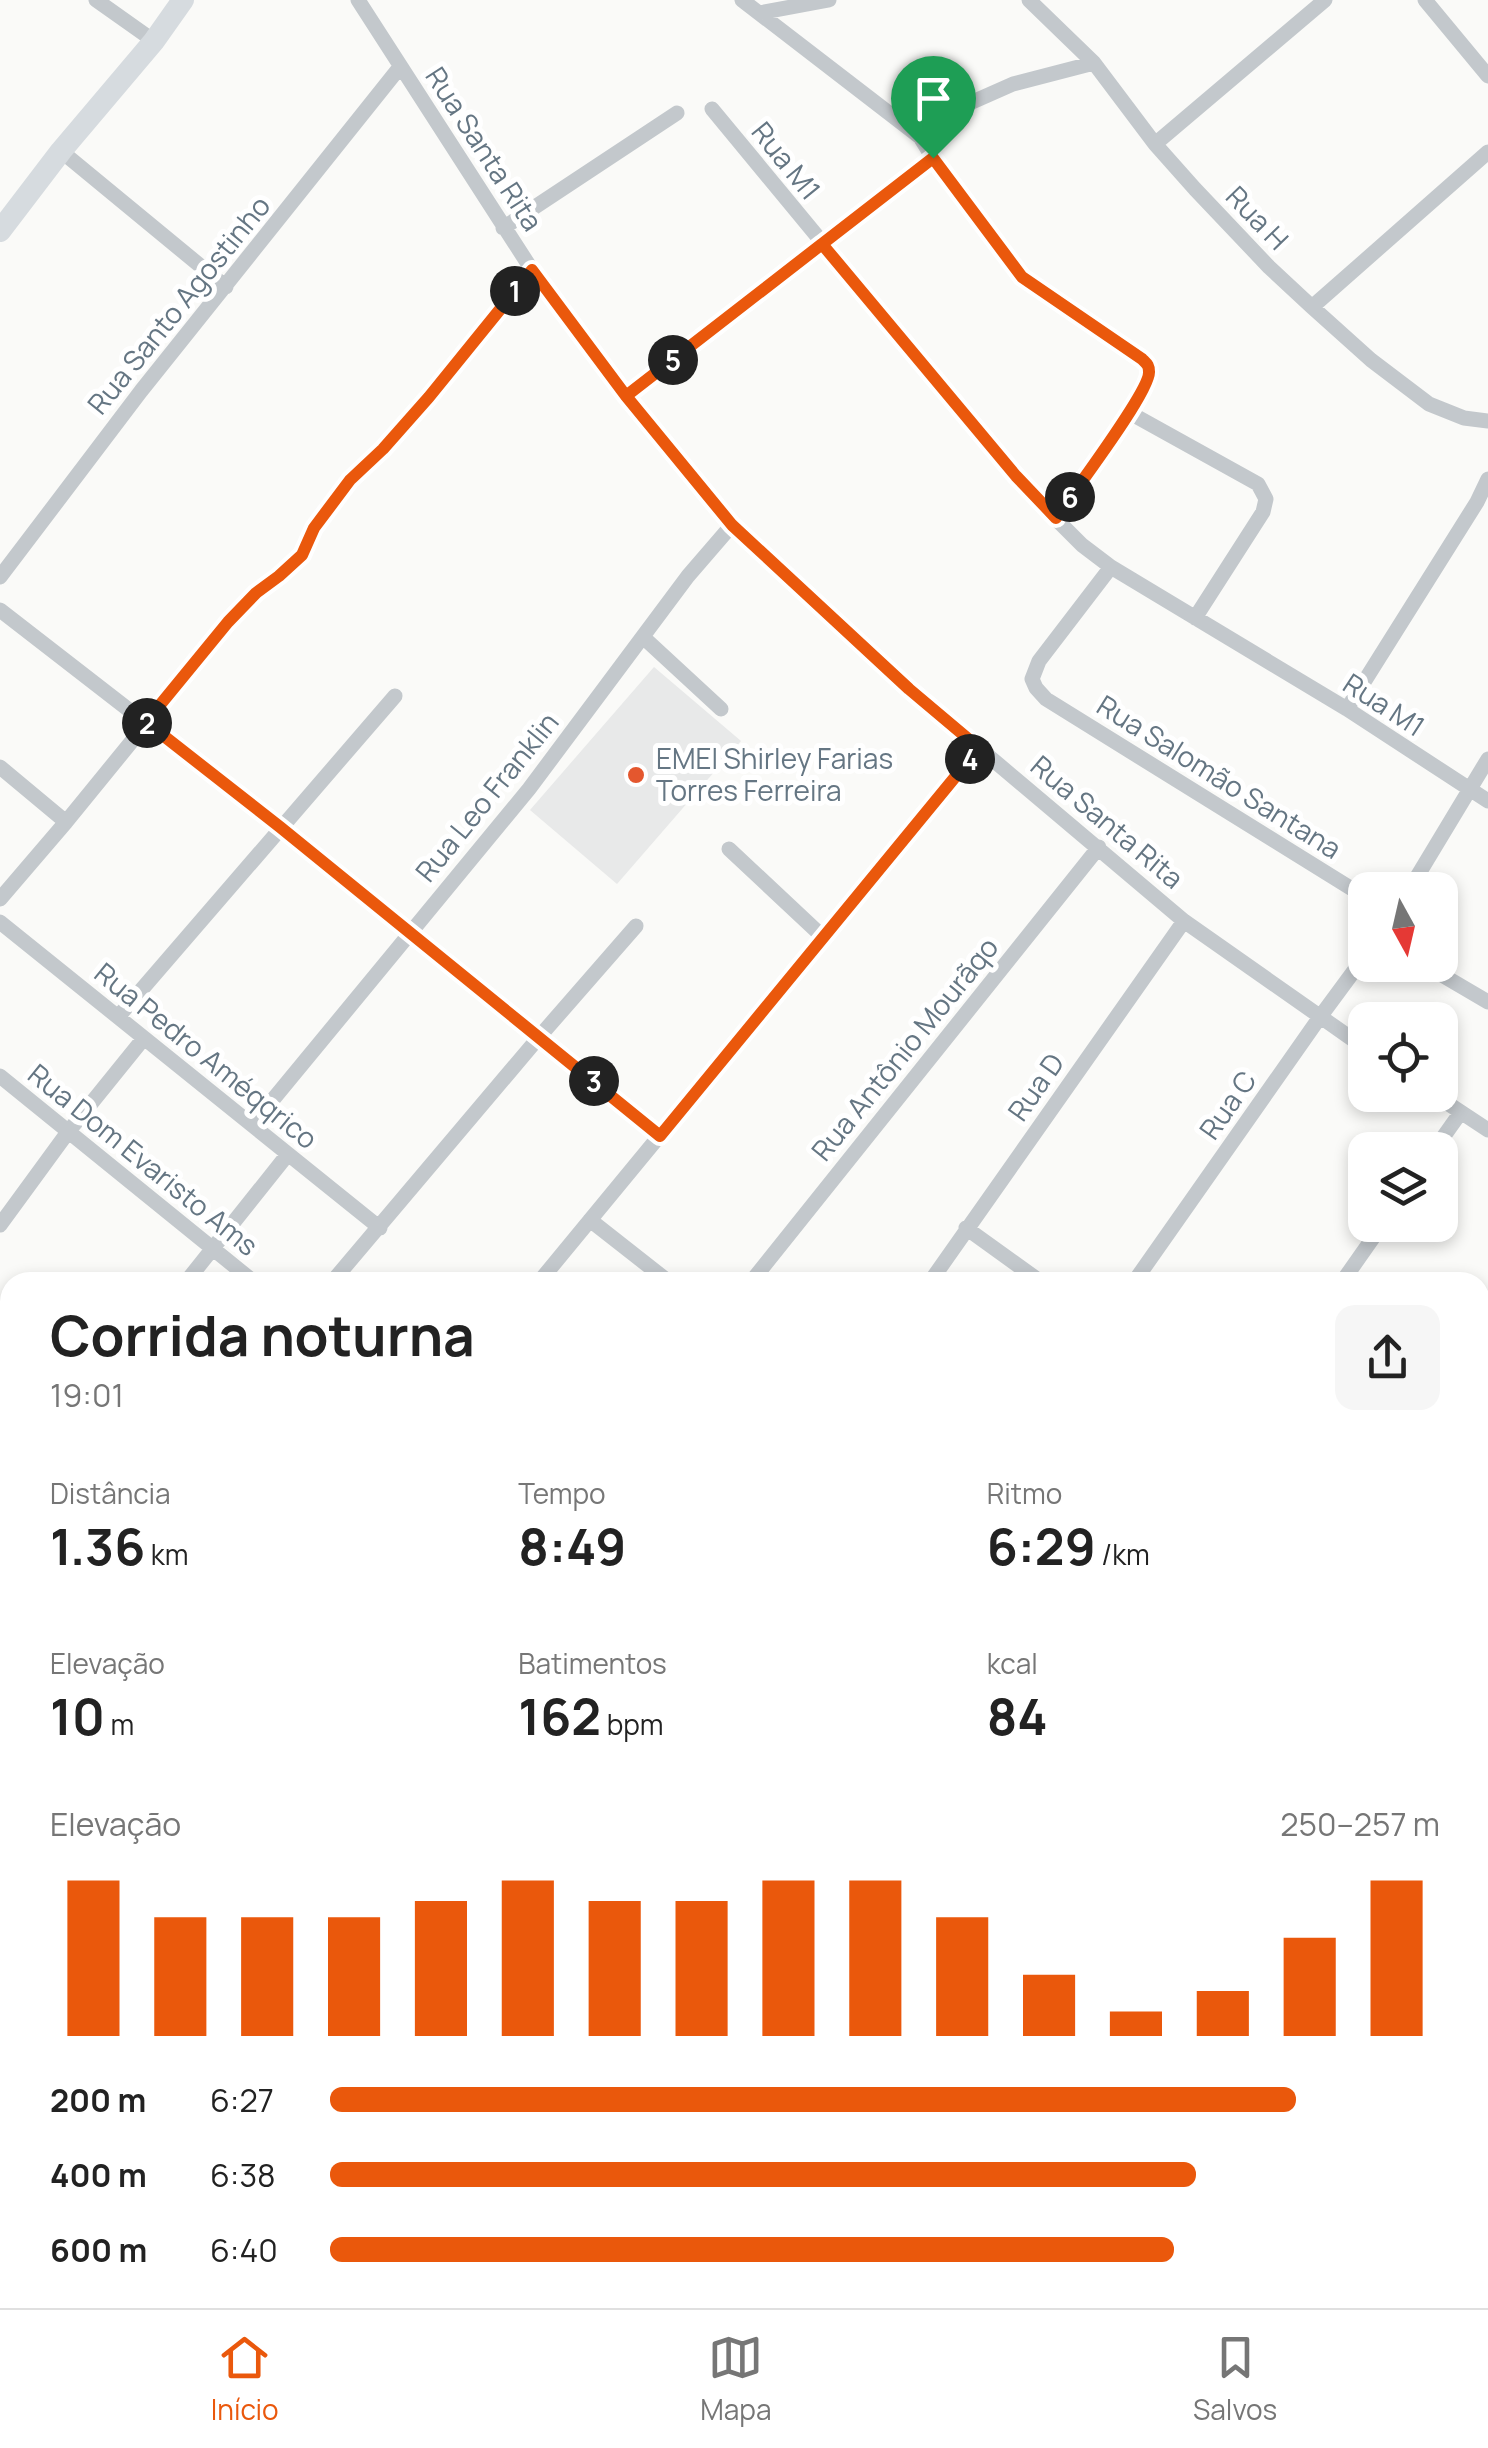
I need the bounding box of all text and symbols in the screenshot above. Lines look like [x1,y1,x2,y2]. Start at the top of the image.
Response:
pin [891,56,976,159]
street label: Rua Santa Rita [418,59,552,238]
icon: arrive [906,71,961,126]
street label: Rua M1 [744,113,830,207]
street label: Rua H [1218,177,1297,257]
street label: Rua Santo Agostinho [78,187,278,422]
pin: 1 [490,266,540,316]
text: 1 [509,272,521,310]
pin: 5 [648,335,698,385]
text: 5 [665,341,681,379]
pin: 6 [1045,472,1095,522]
text: 6 [1061,478,1079,516]
street label: Rua M1 [1336,664,1433,745]
street label: Rua Salomão Santana [1090,686,1349,867]
pin: 2 [122,698,172,748]
text: 2 [139,704,155,742]
street label: Rua Leo Franklin [406,704,566,889]
pin: 4 [945,734,995,784]
place label: EMEI Shirley Farias Torres Ferreira [656,739,893,809]
text: 4 [961,740,979,778]
street label: Rua Santa Rita [1023,746,1192,896]
marker: EMEI Shirley Farias Torres Ferreira [625,764,647,786]
north arrow [1348,872,1458,982]
map controls [1348,872,1458,1242]
street label: Rua Antônio Mourãqo [802,929,1006,1168]
street label: Rua Pedro Améqqrico [87,953,326,1157]
button: locate [1348,1002,1458,1112]
street label: Rua D [998,1045,1072,1128]
street label: Rua Dom Evaristo Ams [21,1055,266,1264]
pin: 3 [569,1056,619,1106]
text: 3 [586,1062,602,1100]
street label: Rua C [1190,1063,1264,1146]
button: layers [1348,1132,1458,1242]
text: Corrida noturna [50,1297,475,1373]
button: share [1335,1305,1440,1410]
text: 19:01 [50,1373,124,1417]
text: Distância [50,1474,171,1512]
text: Tempo [518,1474,606,1512]
text: Ritmo [987,1474,1062,1512]
text: 1.36 [50,1512,145,1580]
text: 8:49 [518,1512,626,1580]
text: 6:29 [987,1512,1096,1580]
text: km [145,1535,188,1573]
text: /km [1096,1535,1150,1573]
text: Elevação [50,1644,165,1682]
text: Batimentos [518,1644,667,1682]
text: kcal [987,1644,1038,1682]
text: 10 [50,1682,105,1750]
text: 162 [518,1682,601,1750]
text: 84 [987,1682,1048,1750]
text: m [105,1705,134,1743]
text: bpm [601,1705,664,1743]
text: Elevação [50,1802,181,1846]
text: 250–257 m [1280,1802,1440,1846]
text: 200 m [50,2078,146,2122]
text: 6:27 [210,2078,274,2122]
text: 400 m [50,2153,147,2197]
text: 6:38 [210,2153,276,2197]
text: 600 m [50,2228,147,2272]
text: 6:40 [210,2228,278,2272]
tab: Início [211,2330,279,2428]
tab: Mapa [700,2330,771,2428]
tab: Salvos [1193,2330,1277,2428]

